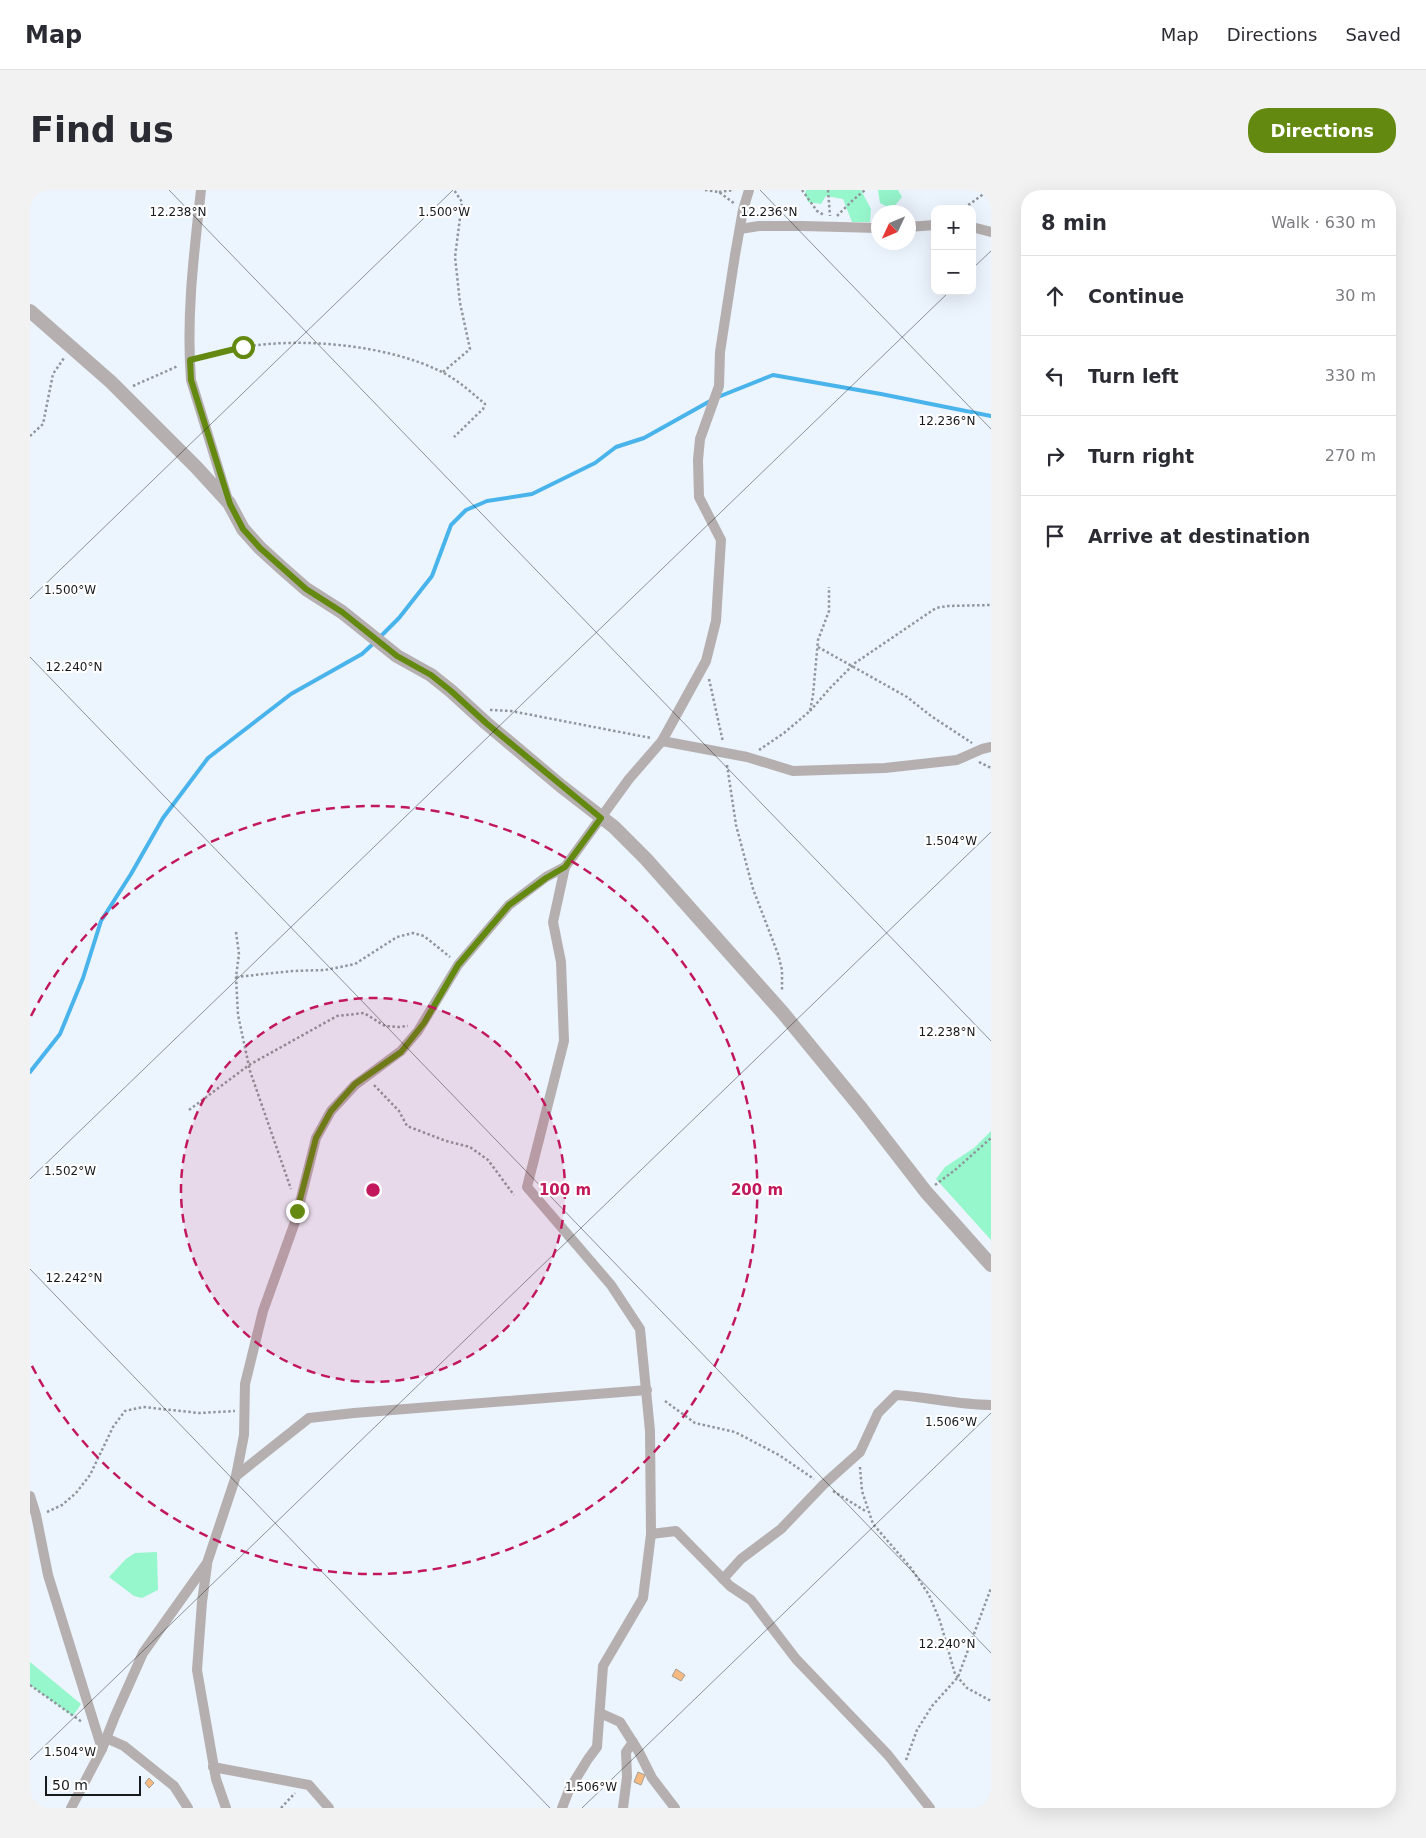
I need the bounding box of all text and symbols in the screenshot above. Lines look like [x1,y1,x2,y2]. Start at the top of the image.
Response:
text: Map [25,21,82,49]
text: Map [1161,24,1199,45]
text: Directions [1227,24,1317,45]
text: Saved [1345,24,1401,45]
button: Directions [1248,108,1396,153]
text: Find us [30,110,174,150]
text: 12.238°N [150,205,206,219]
text: 1.500°W [418,205,470,219]
text: 12.236°N [741,205,797,219]
north arrow [871,205,916,250]
map controls [931,205,976,295]
button: + [931,205,976,250]
text: 8 min [1041,211,1107,235]
text: Walk · 630 m [1271,213,1376,232]
button: − [931,250,976,295]
icon: ahead [1041,282,1069,310]
text: Continue [1088,285,1184,307]
text: 30 m [1335,286,1376,305]
route start [232,336,255,359]
icon: left [1041,362,1069,390]
text: Turn left [1088,365,1179,387]
text: 330 m [1325,366,1376,385]
text: 12.236°N [919,414,975,428]
icon: right [1041,442,1069,470]
text: Turn right [1088,445,1194,467]
text: 270 m [1325,446,1376,465]
icon: arrive [1041,522,1069,550]
text: Arrive at destination [1088,525,1310,547]
text: 1.500°W [44,583,96,597]
text: 12.240°N [46,660,102,674]
text: 1.504°W [925,834,977,848]
text: 12.238°N [919,1025,975,1039]
text: 1.502°W [44,1164,96,1178]
centre of rings [364,1181,382,1199]
text: 100 m [539,1181,591,1199]
text: 200 m [731,1181,783,1199]
route end [286,1200,309,1223]
text: 12.242°N [46,1271,102,1285]
text: 1.506°W [925,1415,977,1429]
text: 12.240°N [919,1637,975,1651]
text: 1.504°W [44,1745,96,1759]
scale bar [45,1773,141,1796]
text: 50 m [52,1777,88,1793]
text: 1.506°W [565,1780,617,1794]

